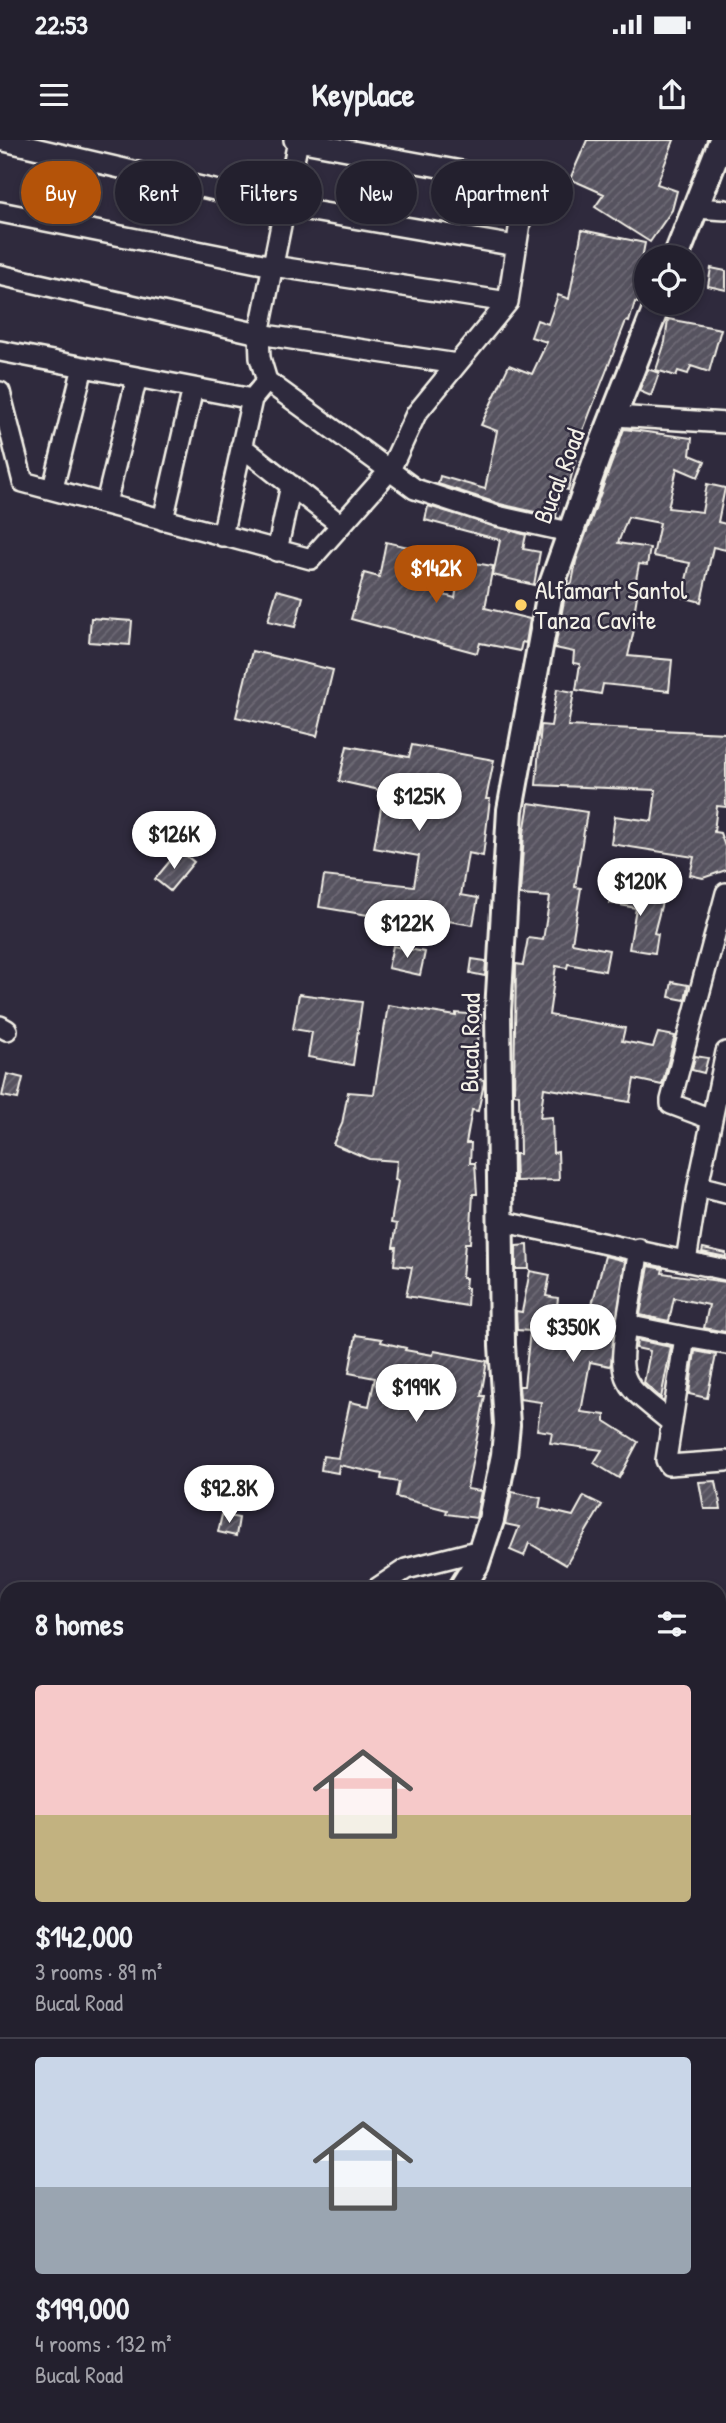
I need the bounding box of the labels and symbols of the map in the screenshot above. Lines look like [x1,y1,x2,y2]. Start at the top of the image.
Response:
street label: Bucal Road [524,423,593,528]
pin: $142K [387,546,485,605]
place label: Alfamart Santol Tanza Cavite [535,572,687,637]
marker: Alfamart Santol Tanza Cavite [513,597,529,613]
pin: $125K [370,774,468,833]
pin: $126K [125,812,223,871]
pin: $120K [591,858,689,918]
pin: $122K [358,900,456,960]
street label: Bucal Road [451,993,488,1093]
pin: $350K [524,1304,622,1364]
pin: $199K [367,1364,465,1424]
pin: $92.8K [172,1466,286,1525]

